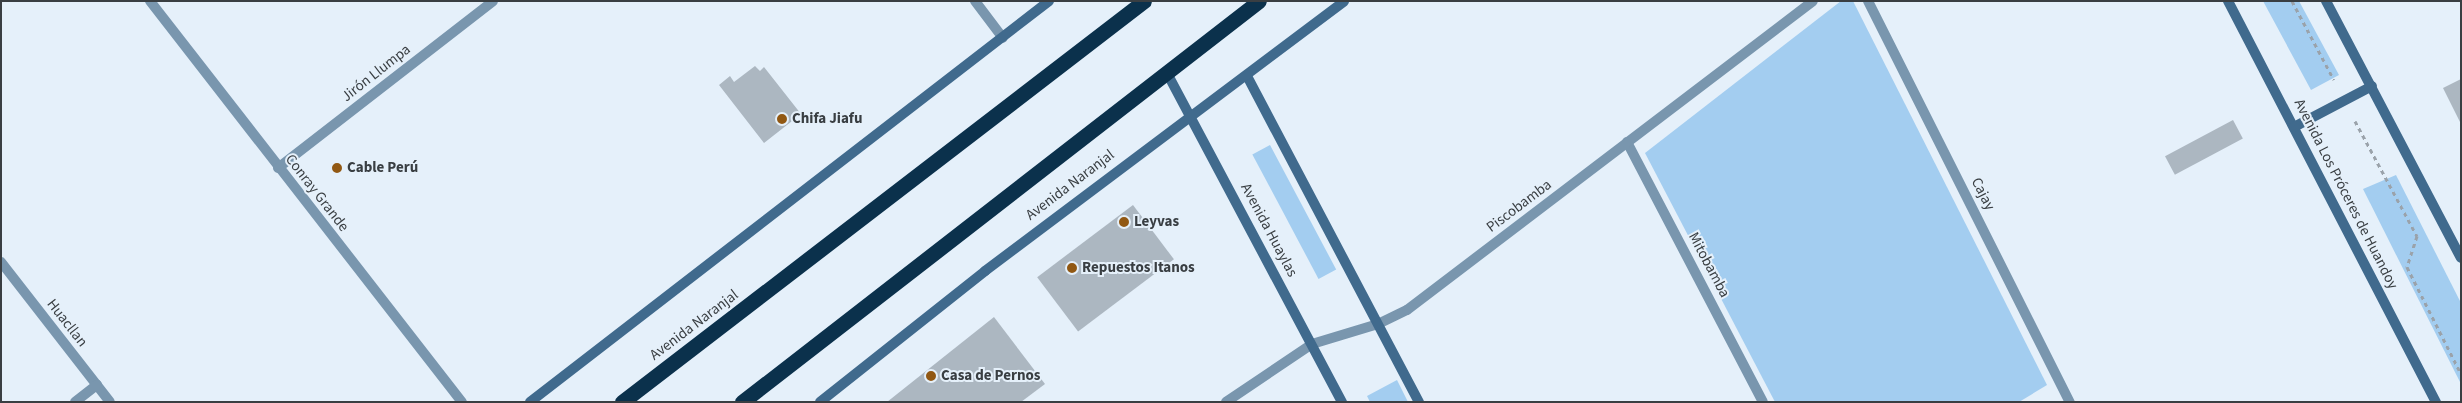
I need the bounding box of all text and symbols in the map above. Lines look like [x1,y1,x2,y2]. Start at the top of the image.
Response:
street label: Jirón Llumpa [338,40,414,106]
street label: Avenida Los Próceres de Huandoy [2290,96,2402,292]
place label: Chifa Jiafu [792,110,862,128]
marker: Chifa Jiafu [776,113,788,125]
street label: Avenida Naranjal [1022,146,1118,224]
street label: Conray Grande [281,151,353,235]
place label: Cable Perú [347,159,418,177]
marker: Cable Perú [331,162,343,174]
street label: Cajay [1967,175,1999,213]
street label: Piscobamba [1483,176,1555,236]
street label: Avenida Huaylas [1237,180,1301,280]
place label: Leyvas [1134,213,1179,231]
marker: Leyvas [1118,216,1130,228]
street label: Mitobamba [1684,229,1734,301]
place label: Repuestos Itanos [1082,259,1195,277]
marker: Repuestos Itanos [1066,262,1078,274]
street label: Avenida Naranjal [646,286,742,364]
street label: Huacllan [43,295,91,351]
place label: Casa de Pernos [941,367,1040,385]
marker: Casa de Pernos [925,370,937,382]

